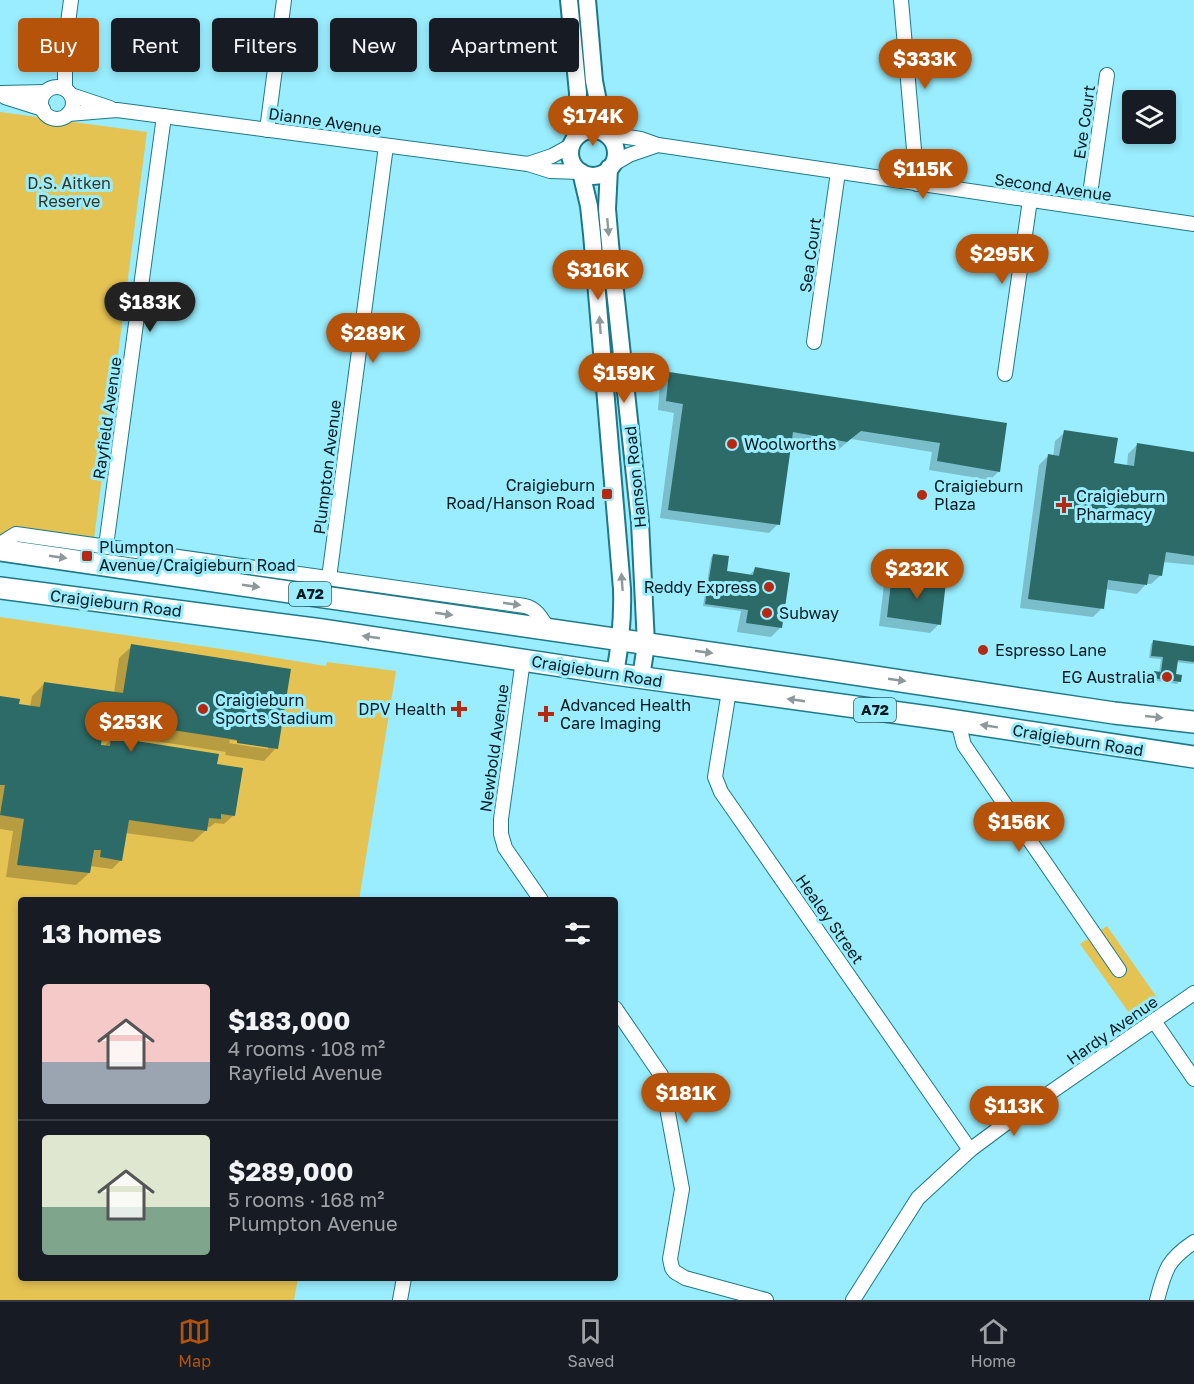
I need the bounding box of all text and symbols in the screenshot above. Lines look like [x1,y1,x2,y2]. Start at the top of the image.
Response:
chip: Buy [18,18,99,72]
chip: Rent [111,18,200,72]
chip: Filters [212,18,318,72]
chip: New [330,18,417,72]
chip: Apartment [429,18,579,72]
pin: $333K [883,39,967,90]
text: $333K [893,46,957,70]
street label: Eve Court [1069,84,1099,160]
map controls [1122,90,1176,144]
button: layers [1122,90,1176,144]
pin: $174K [551,96,635,147]
street label: Dianne Avenue [267,103,383,139]
text: $174K [562,103,624,127]
pin: $115K [881,149,965,200]
text: $115K [893,156,953,180]
street label: Second Avenue [993,169,1113,205]
park label: D.S. Aitken Reserve [27,173,111,211]
street label: Sea Court [795,216,825,294]
one-way arrow [603,217,613,236]
pin: $295K [960,234,1044,285]
text: $295K [970,241,1035,265]
pin: $316K [556,250,640,301]
text: $316K [566,257,630,281]
pin: $183K [108,282,192,333]
text: $183K [118,289,182,313]
pin: $289K [331,313,415,364]
one-way arrow [595,315,604,334]
text: $289K [340,320,406,344]
pin: $159K [582,353,666,404]
street label: Rayfield Avenue [89,355,125,481]
text: $159K [592,360,656,384]
street label: Plumpton Avenue [309,398,345,536]
street label: Hanson Road [620,425,650,529]
place label: Woolworths [744,434,837,454]
marker: Woolworths [725,437,739,451]
place label: Craigieburn Road/Hanson Road [446,475,595,513]
place label: Craigieburn Plaza [934,476,1023,514]
place label: Craigieburn Pharmacy [1076,486,1165,524]
marker: Craigieburn Road/Hanson Road [600,487,614,501]
marker: Craigieburn Plaza [915,488,929,502]
marker: Craigieburn Pharmacy [1057,498,1071,512]
place label: Plumpton Avenue/Craigieburn Road [99,537,296,575]
marker: Plumpton Avenue/Craigieburn Road [80,549,94,563]
pin: $232K [875,549,959,600]
one-way arrow [49,553,68,562]
text: $232K [885,556,949,580]
one-way arrow [617,572,626,591]
place label: Reddy Express [644,577,757,597]
marker: Reddy Express [762,580,776,594]
one-way arrow [242,581,261,590]
road number: A72 [289,582,331,606]
street label: Craigieburn Road [49,585,183,621]
one-way arrow [503,600,522,609]
place label: Subway [779,603,839,623]
marker: Subway [760,606,774,620]
one-way arrow [434,609,453,618]
one-way arrow [361,633,380,642]
place label: Espresso Lane [995,640,1106,660]
marker: Espresso Lane [976,643,990,657]
one-way arrow [695,648,714,657]
street label: Craigieburn Road [530,651,664,691]
place label: EG Australia [1062,667,1155,687]
marker: EG Australia [1160,670,1174,684]
one-way arrow [888,675,907,684]
street label: Newbold Avenue [475,683,513,813]
place label: Craigieburn Sports Stadium [215,690,333,728]
place label: Advanced Health Care Imaging [560,695,691,733]
one-way arrow [786,695,805,704]
road number: A72 [854,698,896,722]
place label: DPV Health [358,699,446,719]
marker: DPV Health [450,700,468,718]
pin: $253K [89,702,173,753]
marker: Craigieburn Sports Stadium [196,702,210,716]
marker: Advanced Health Care Imaging [537,705,555,723]
text: $253K [99,709,163,733]
one-way arrow [1144,713,1163,722]
street label: Craigieburn Road [1011,720,1145,760]
one-way arrow [979,722,998,731]
pin: $156K [977,802,1061,853]
text: $156K [987,809,1051,833]
street label: Healey Street [792,870,868,968]
icon: filters [561,917,594,950]
text: 13 homes [42,918,162,949]
street label: Hardy Avenue [1063,991,1161,1069]
text: $183,000 [228,1005,350,1036]
icon: home [90,1008,162,1080]
text: 4 rooms · 108 m² [228,1036,385,1060]
text: Rayfield Avenue [228,1060,382,1084]
pin: $181K [644,1073,728,1124]
text: $181K [655,1080,717,1104]
pin: $113K [972,1086,1056,1137]
text: $113K [984,1093,1044,1117]
text: $289,000 [228,1156,353,1187]
icon: home [90,1159,162,1231]
text: 5 rooms · 168 m² [228,1187,384,1211]
text: Plumpton Avenue [228,1211,398,1235]
tab: Map [178,1315,211,1371]
tab: Saved [568,1315,614,1371]
tab: Home [971,1315,1016,1371]

